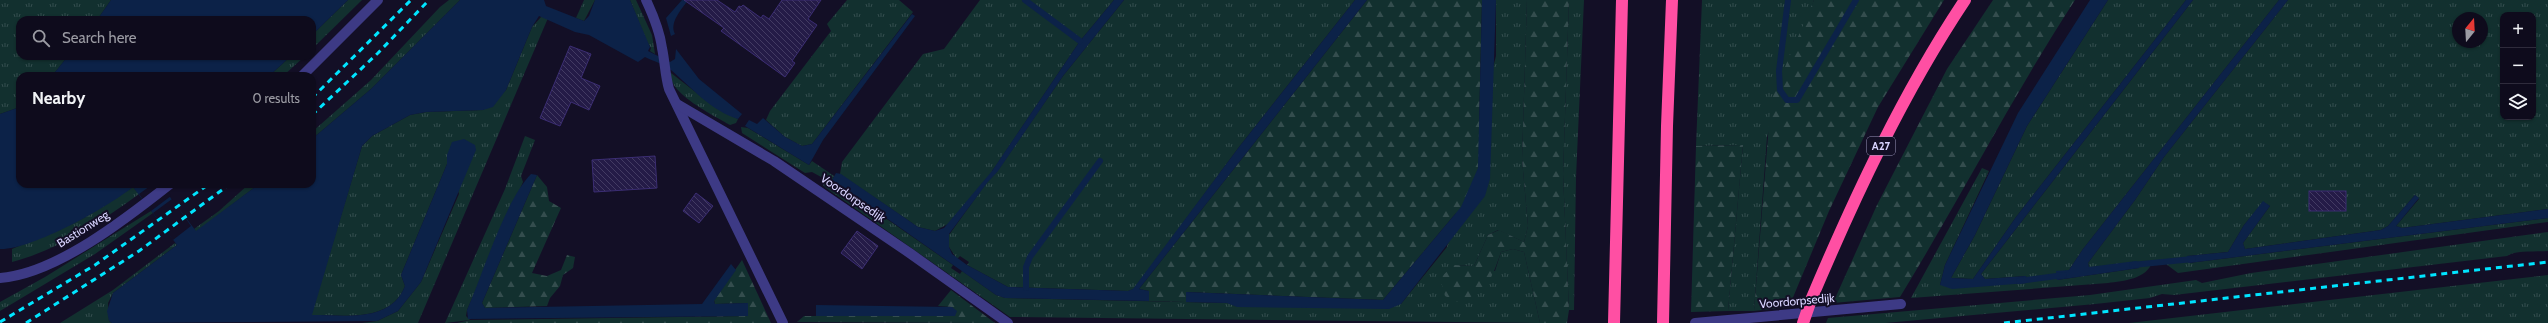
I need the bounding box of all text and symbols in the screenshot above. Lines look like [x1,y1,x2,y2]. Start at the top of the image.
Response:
north arrow [2452,12,2488,48]
map controls [2500,12,2536,120]
button: + [2500,12,2536,48]
search box [16,16,316,60]
icon: search [30,27,52,49]
text: Search here [62,29,137,47]
button: − [2500,48,2536,84]
button: layers [2500,84,2536,120]
text: Nearby [32,88,85,108]
text: 0 results [252,90,300,106]
road number: A27 [1867,137,1895,155]
street label: Voordorpsedijk [818,170,889,225]
street label: Bastionweg [54,206,112,250]
street label: Voordorpsedijk [1759,290,1836,311]

